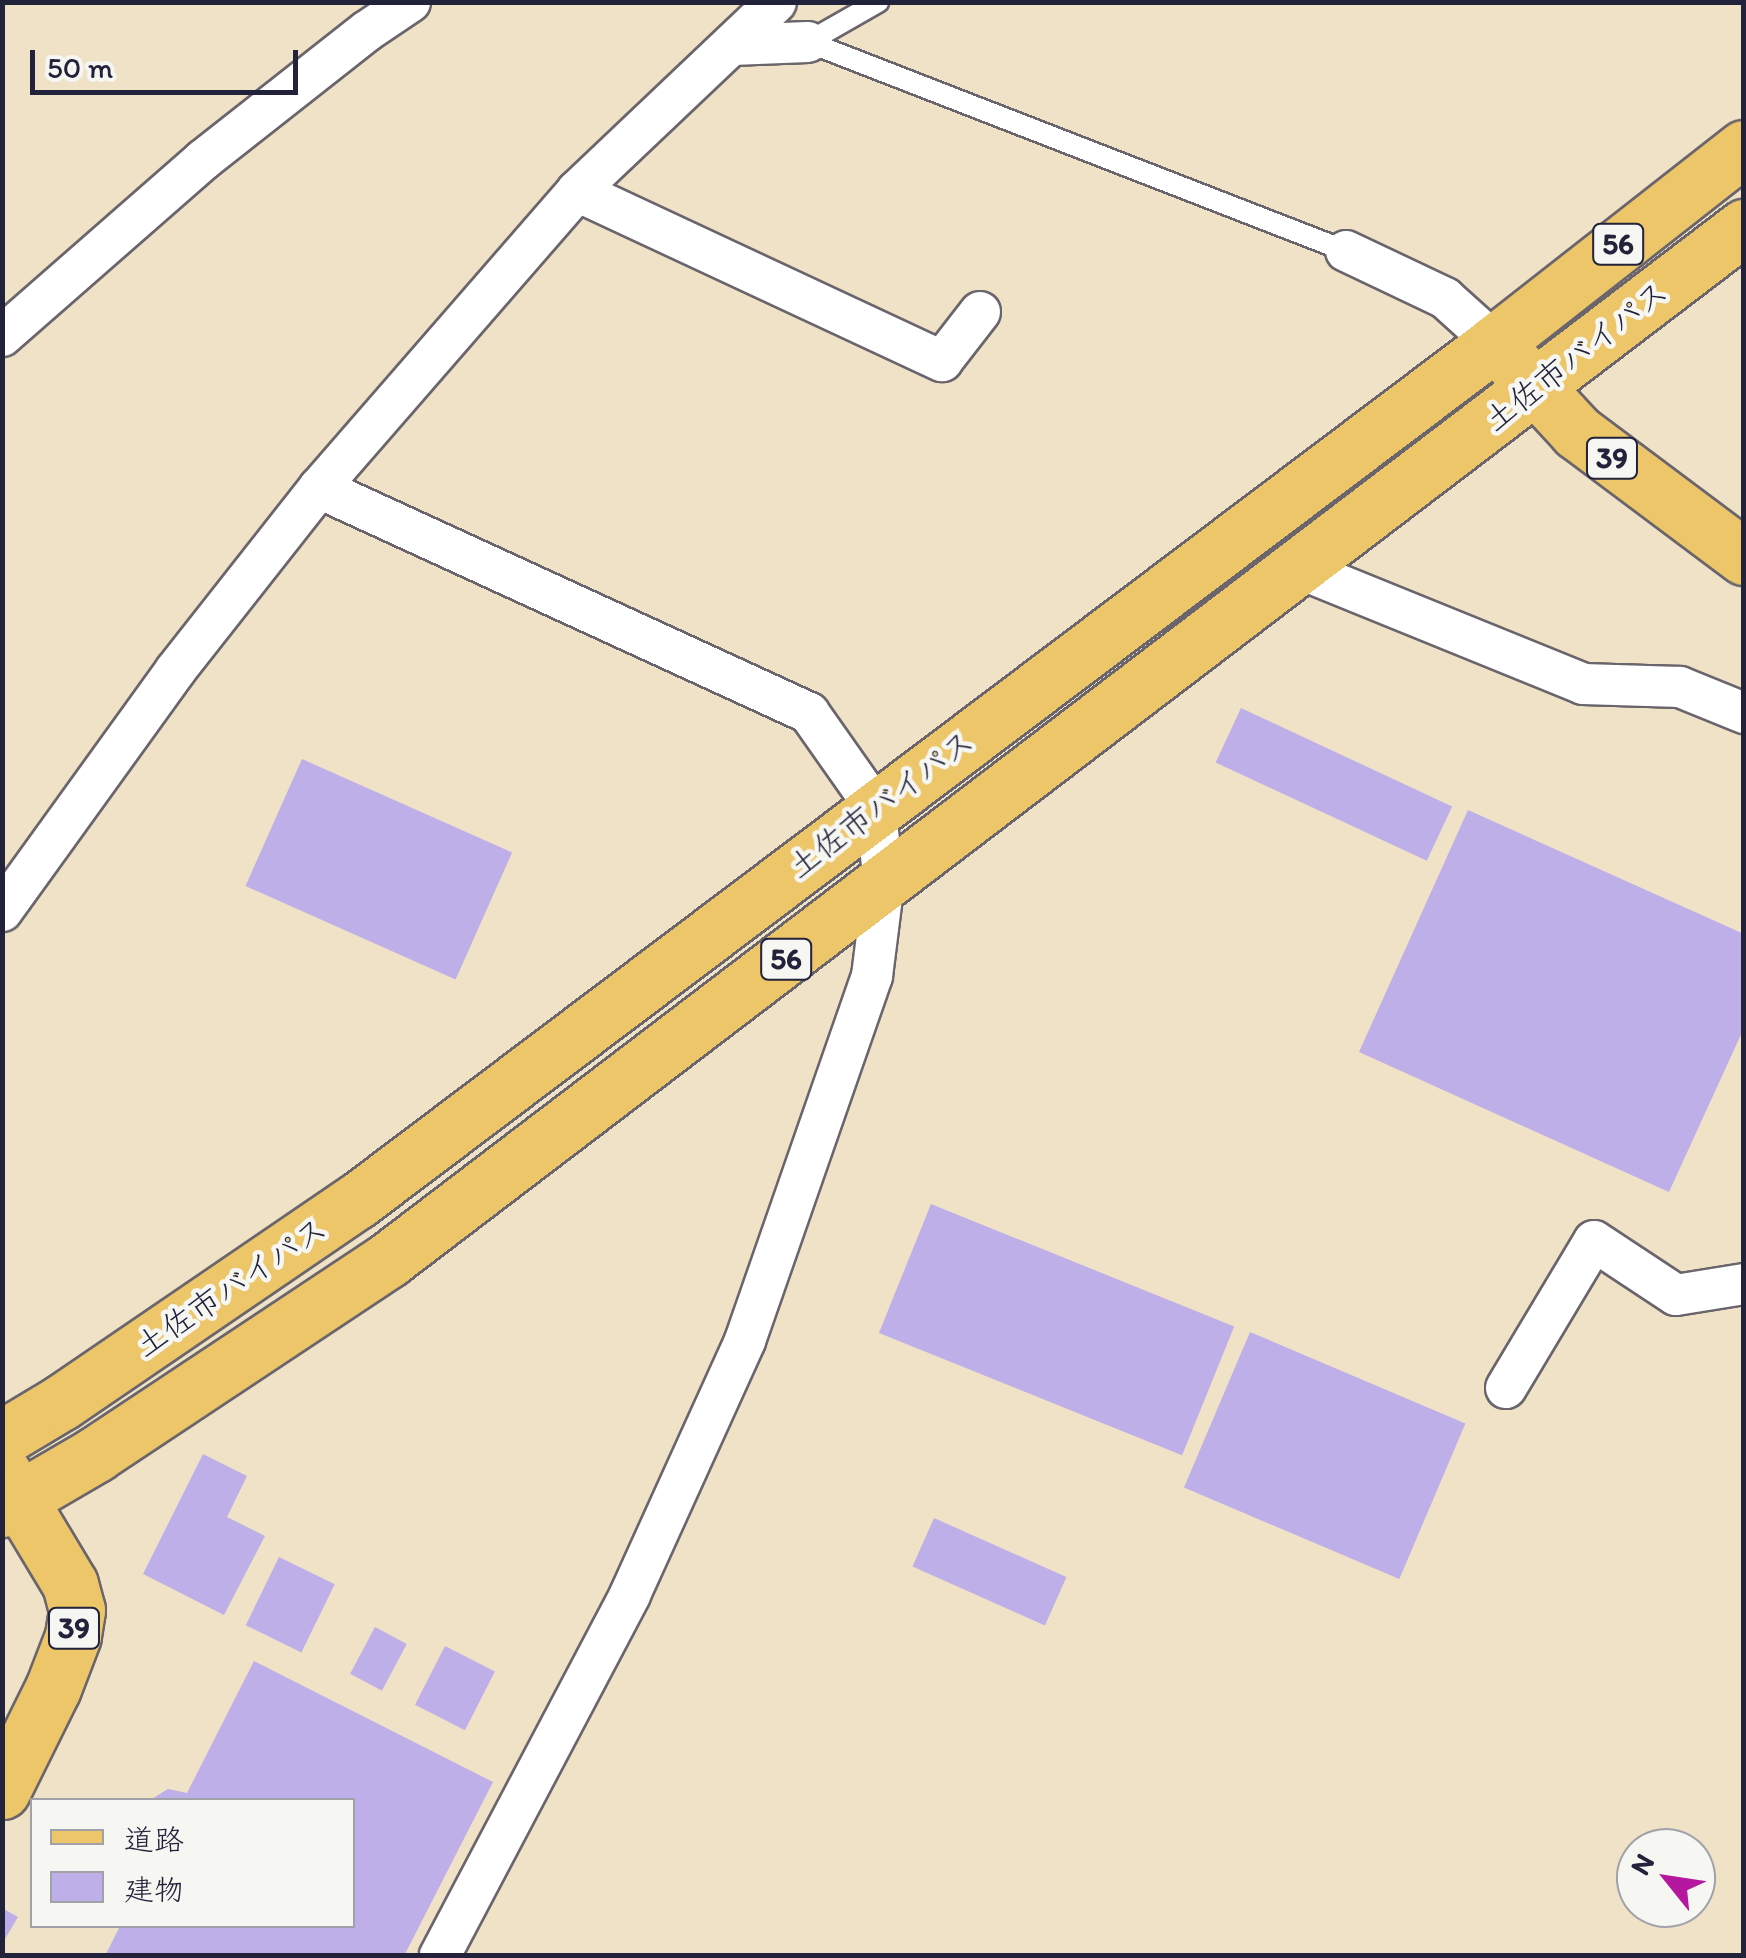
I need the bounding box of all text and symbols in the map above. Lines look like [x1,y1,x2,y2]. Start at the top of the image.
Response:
scale bar [35,30,302,92]
text: 50 m [47,49,113,86]
road number: 56 [1590,219,1646,269]
street label: 土佐市バイパス [1476,272,1676,440]
road number: 39 [1584,433,1640,483]
street label: 土佐市バイパス [780,721,982,887]
road number: 56 [758,934,814,984]
street label: 土佐市バイパス [127,1208,335,1366]
road number: 39 [46,1603,102,1653]
legend [30,1798,355,1928]
text: 道路 [124,1821,184,1858]
north arrow [1616,1828,1716,1928]
text: N [1622,1847,1661,1881]
text: 建物 [124,1871,184,1908]

